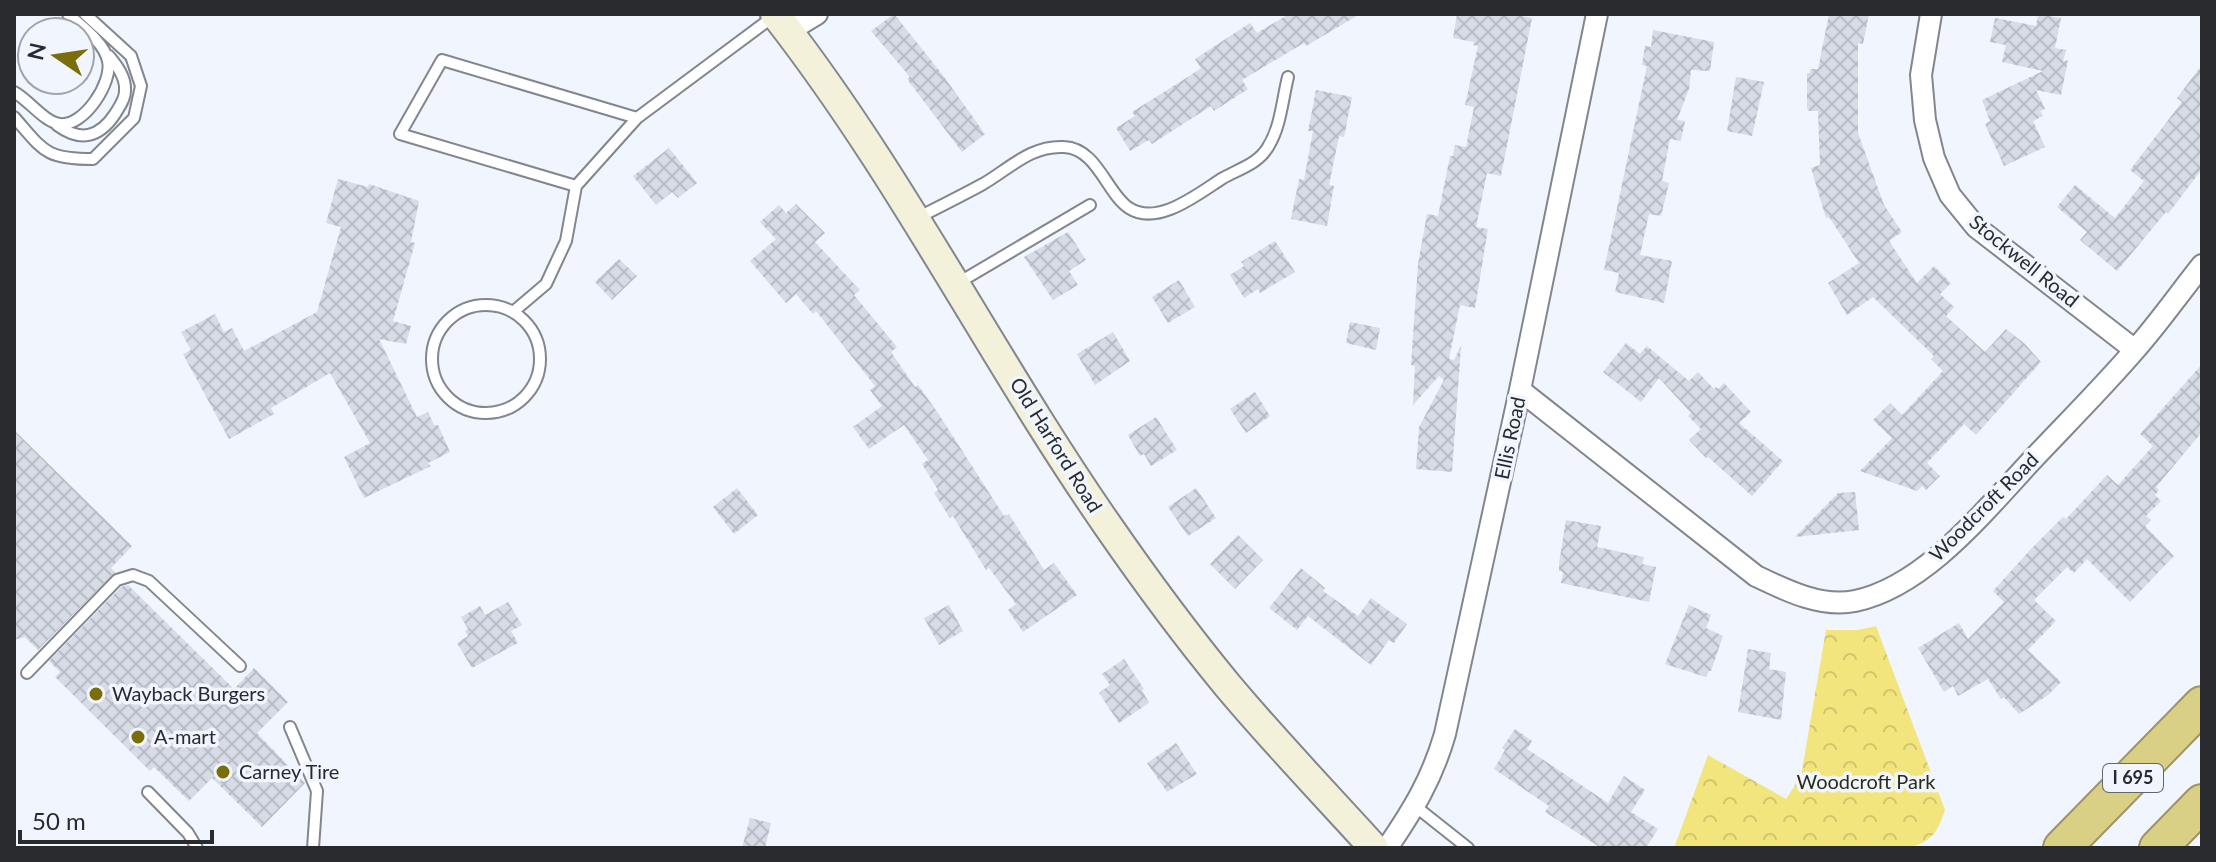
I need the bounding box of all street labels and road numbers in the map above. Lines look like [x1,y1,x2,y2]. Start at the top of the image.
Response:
street label: Stockwell Road [1965,209,2084,312]
street label: Old Harford Road [1006,373,1108,516]
street label: Ellis Road [1489,394,1529,481]
street label: Woodcroft Road [1924,447,2043,566]
road number: I 695 [2103,764,2163,792]

